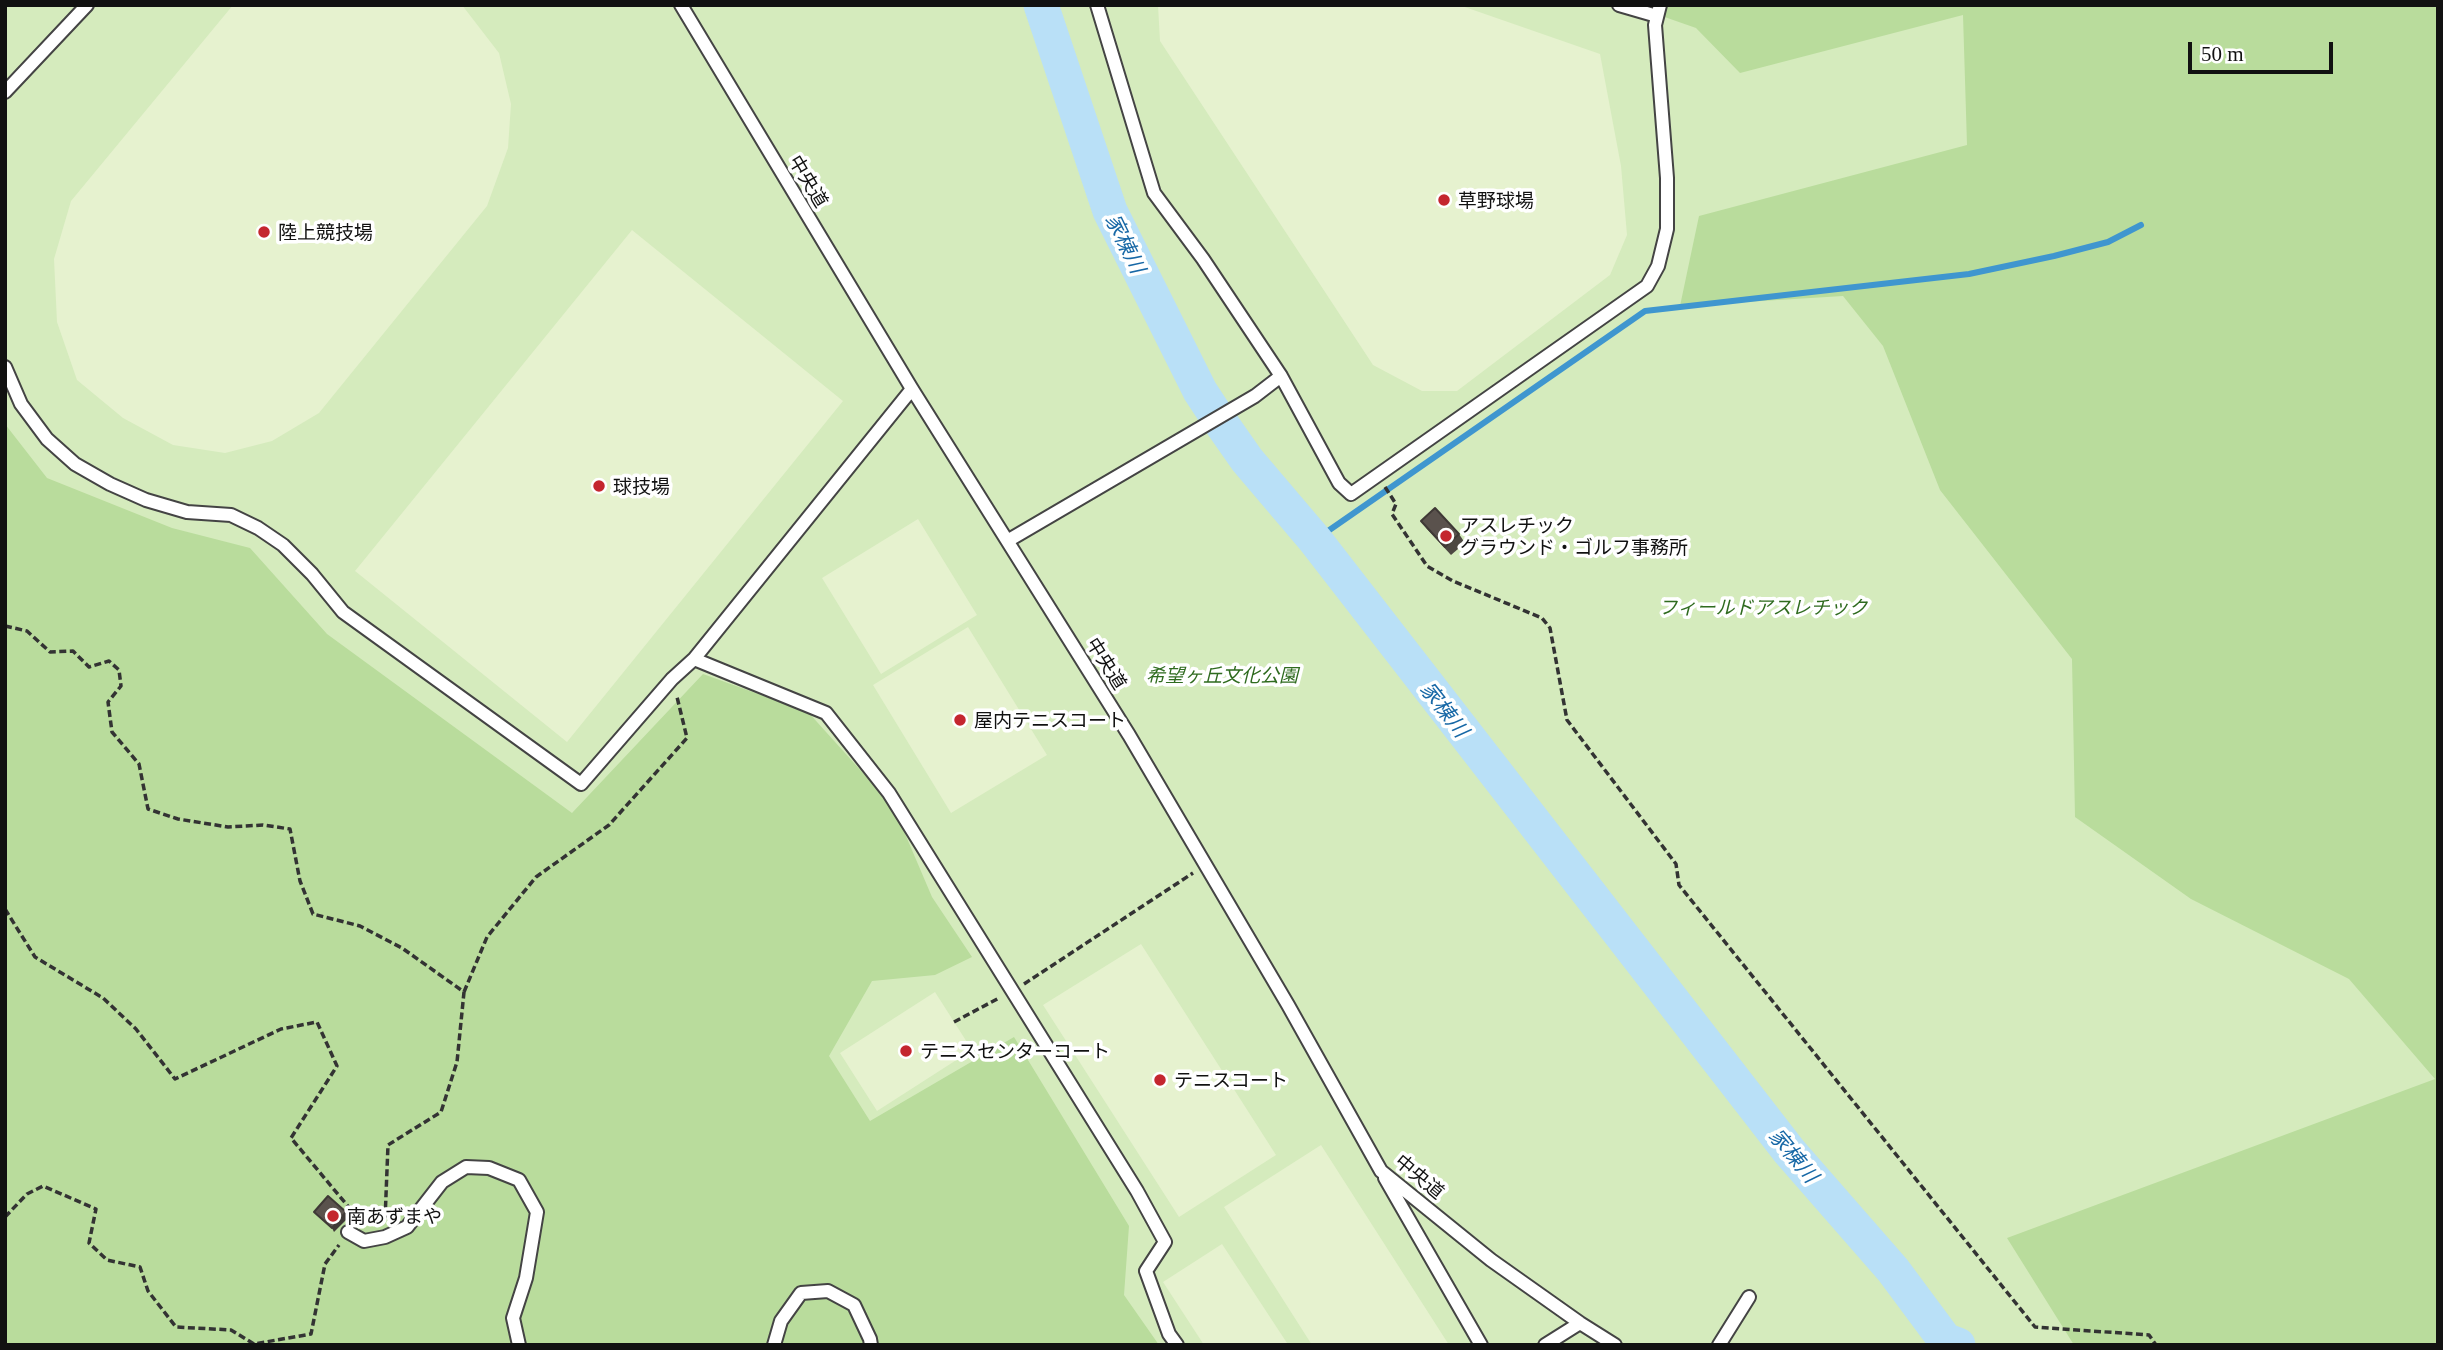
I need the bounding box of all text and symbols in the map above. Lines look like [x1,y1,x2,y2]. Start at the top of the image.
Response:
scale bar [2191,28,2336,72]
text: 50 m [2201,42,2244,66]
street label: 中央道 [785,151,833,211]
place label: 草野球場 [1458,189,1534,211]
marker: 草野球場 [1436,192,1452,208]
water label: 家棟川 [1101,209,1151,277]
place label: 陸上競技場 [278,221,373,243]
marker: 陸上競技場 [256,224,272,240]
place label: 球技場 [613,475,670,497]
marker: 球技場 [591,478,607,494]
place label: アスレチック グラウンド・ゴルフ事務所 [1460,514,1688,558]
marker: アスレチック グラウンド・ゴルフ事務所 [1438,528,1454,544]
park label: フィールドアスレチック [1659,596,1867,618]
street label: 中央道 [1082,633,1132,693]
park label: 希望ヶ丘文化公園 [1146,664,1298,686]
water label: 家棟川 [1416,676,1474,742]
place label: 屋内テニスコート [974,709,1126,731]
marker: 屋内テニスコート [952,712,968,728]
place label: テニスセンターコート [920,1040,1110,1062]
marker: テニスセンターコート [898,1043,914,1059]
place label: テニスコート [1174,1069,1288,1091]
marker: テニスコート [1152,1072,1168,1088]
water label: 家棟川 [1764,1123,1824,1187]
street label: 中央道 [1391,1149,1449,1203]
place label: 南あずまや [347,1205,442,1227]
marker: 南あずまや [325,1208,341,1224]

